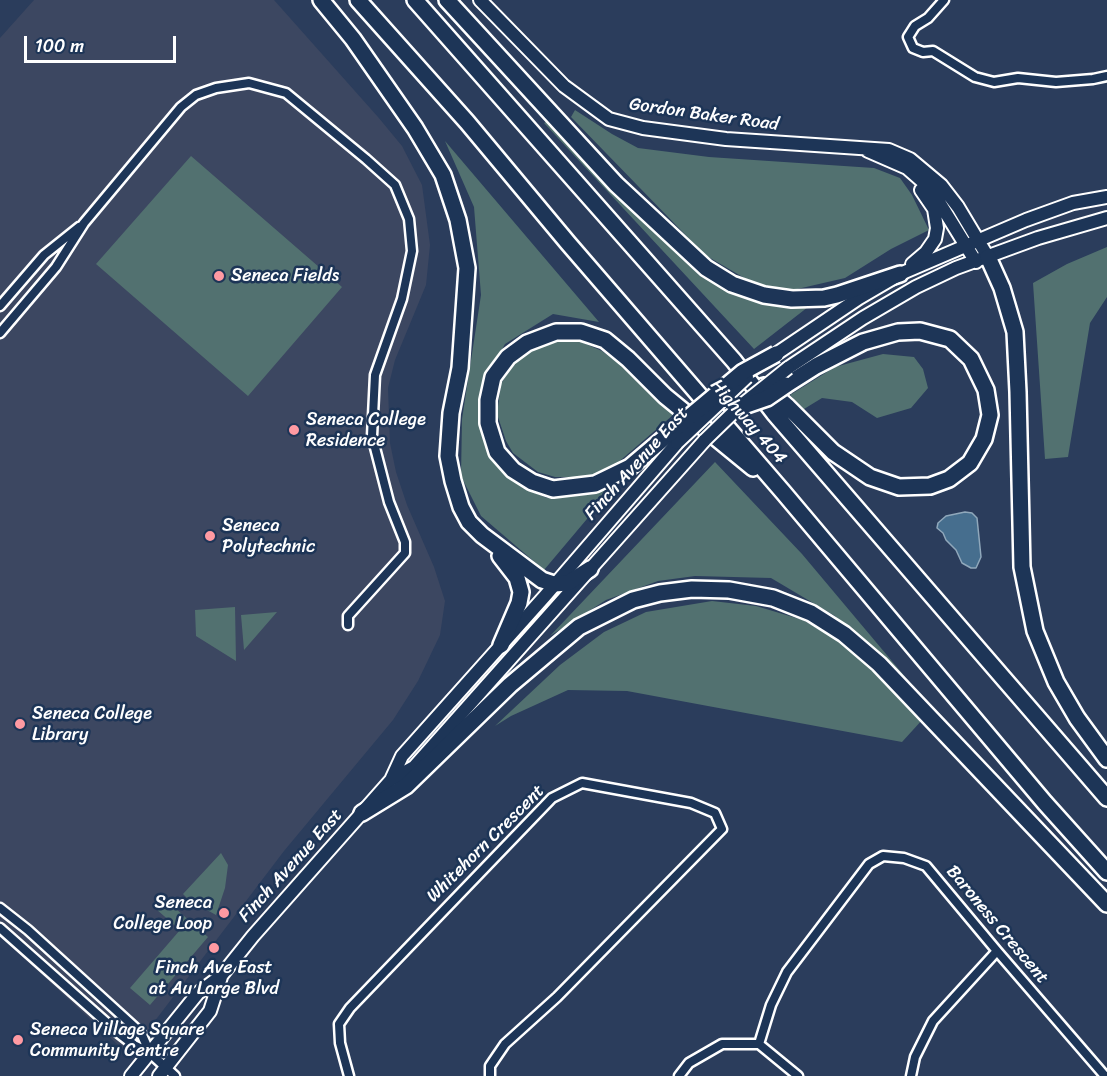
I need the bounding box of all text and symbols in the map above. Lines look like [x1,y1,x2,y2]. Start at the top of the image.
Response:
scale bar [27,24,178,62]
text: 100 m [35,30,84,62]
street label: Gordon Baker Road [628,94,780,136]
place label: Seneca Fields [231,265,339,287]
marker: Seneca Fields [212,269,226,283]
street label: Highway 404 [705,375,791,469]
street label: Finch Avenue East [581,403,693,525]
place label: Seneca College Residence [306,409,426,452]
marker: Seneca College Residence [287,423,301,437]
place label: Seneca Polytechnic [222,515,315,558]
marker: Seneca Polytechnic [203,529,217,543]
place label: Seneca College Library [32,703,152,746]
marker: Seneca College Library [13,717,27,731]
street label: Whitehorn Crescent [423,781,549,907]
street label: Finch Avenue East [235,805,347,927]
street label: Baroness Crescent [941,862,1053,988]
place label: Seneca College Loop [114,892,212,934]
marker: Seneca College Loop [217,906,231,920]
marker: Finch Ave East at Au Large Blvd [207,941,221,955]
place label: Finch Ave East at Au Large Blvd [149,957,279,1000]
place label: Seneca Village Square Community Centre [30,1019,204,1062]
marker: Seneca Village Square Community Centre [11,1033,25,1047]

